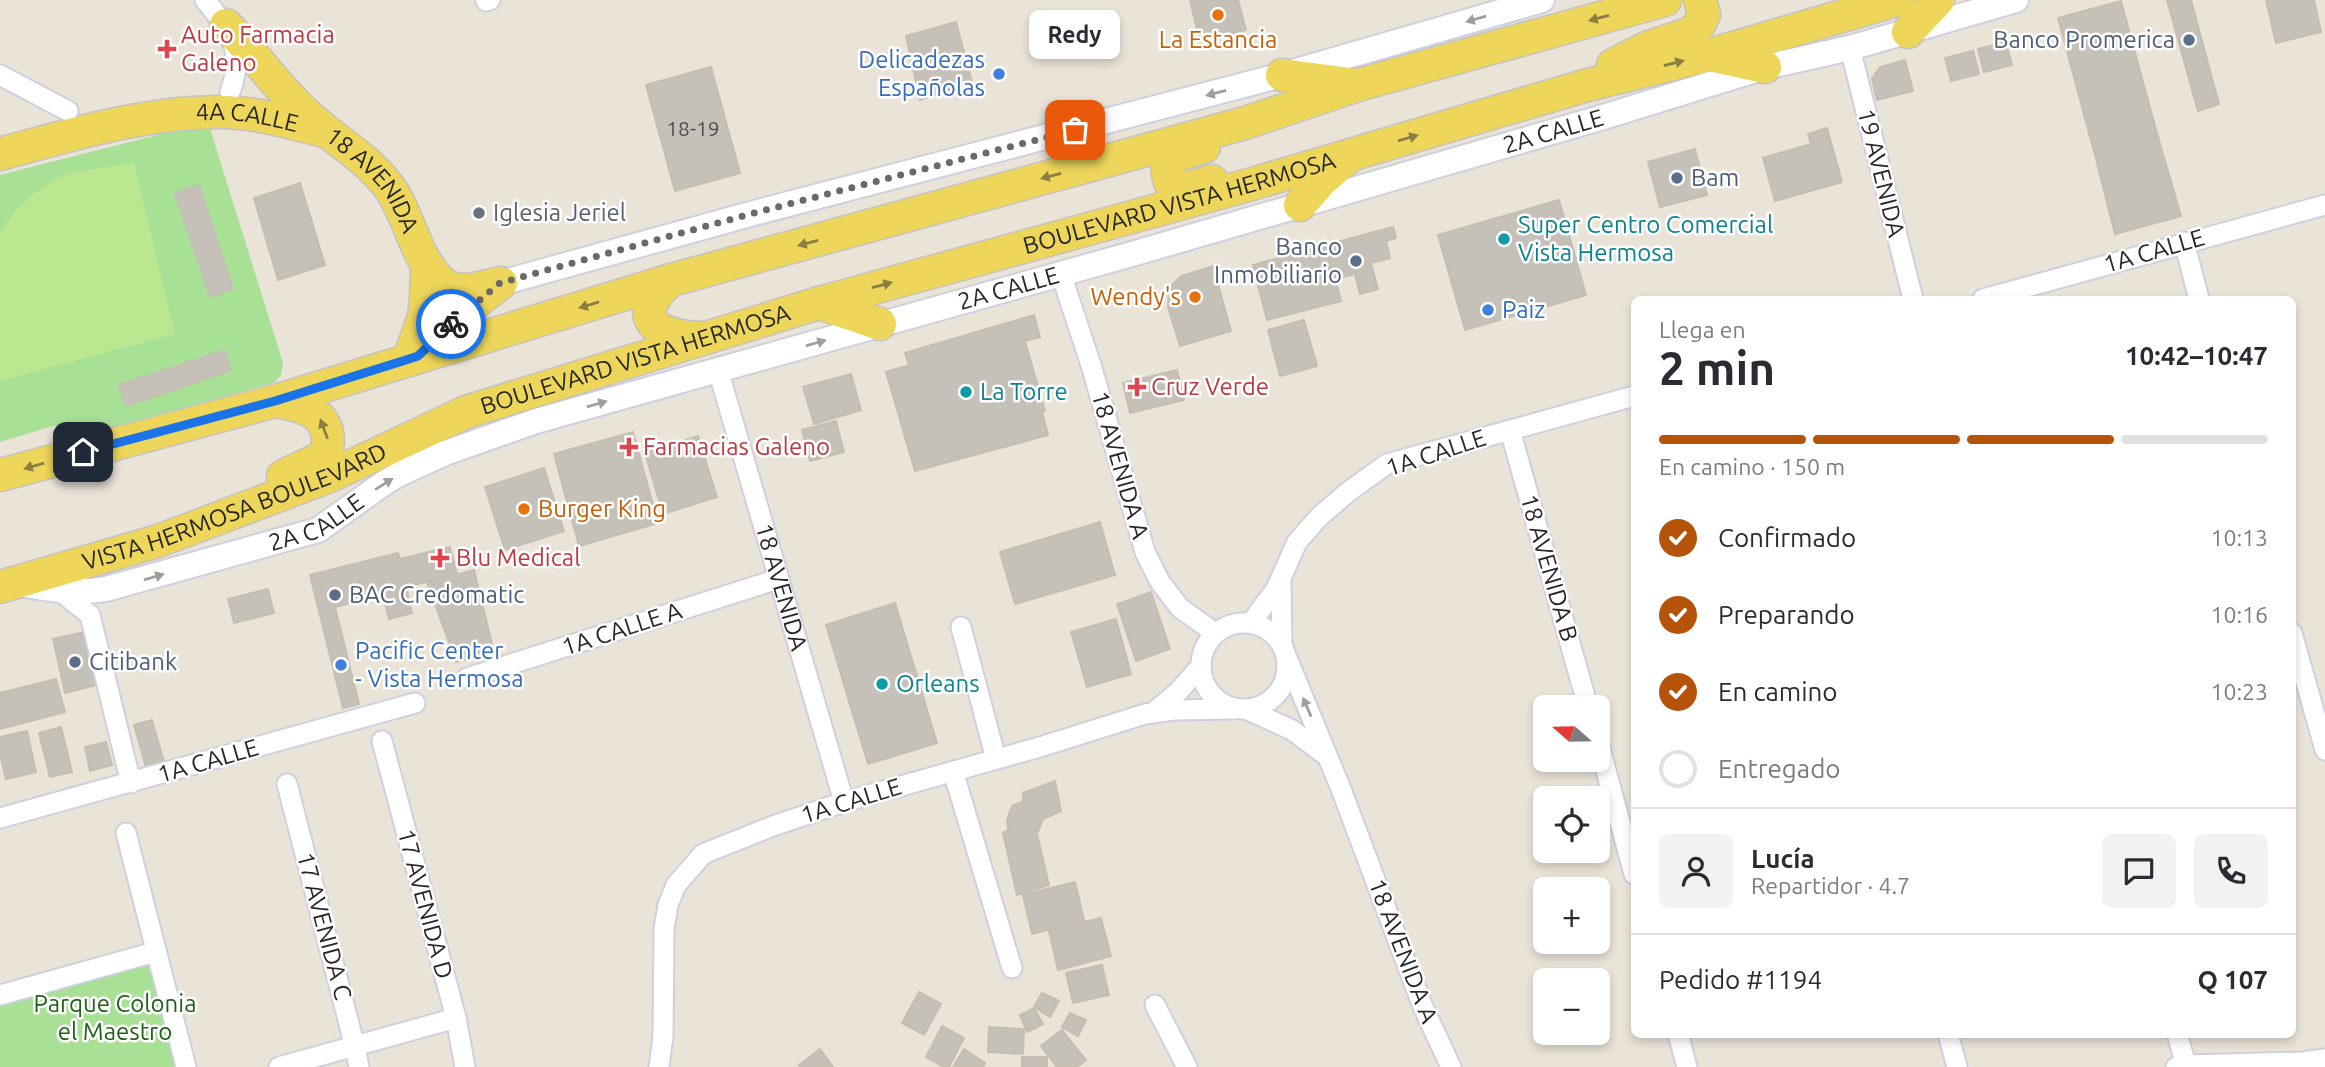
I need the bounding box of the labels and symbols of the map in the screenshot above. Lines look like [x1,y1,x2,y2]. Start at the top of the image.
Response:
marker: La Estancia [1210,7,1226,23]
callout: Redy [1030,11,1120,60]
one-way arrow [1588,14,1609,24]
one-way arrow [1465,15,1486,25]
place label: Auto Farmacia Galeno [181,21,335,76]
place label: La Estancia [1159,26,1277,53]
place label: Banco Promerica [1993,26,2175,53]
marker: Banco Promerica [2181,32,2197,48]
marker: Auto Farmacia Galeno [159,41,175,57]
place label: Delicadezas Españolas [858,46,985,101]
one-way arrow [1664,57,1686,68]
marker: Delicadezas Españolas [991,66,1007,82]
one-way arrow [1205,88,1227,99]
street label: 4A CALLE [195,98,301,137]
pin [1045,100,1105,160]
street label: 2A CALLE [1500,104,1607,158]
street label: 19 AVENIDA [1853,106,1911,240]
house number: 18-19 [666,116,720,140]
street label: 18 AVENIDA [321,122,424,237]
one-way arrow [1398,132,1419,142]
street label: BOULEVARD VISTA HERMOSA [1020,146,1339,259]
place label: Bam [1691,164,1739,191]
marker: Bam [1669,170,1685,186]
one-way arrow [1040,171,1062,182]
place label: Iglesia Jeriel [493,199,626,226]
marker: Iglesia Jeriel [471,205,487,221]
place label: Super Centro Comercial Vista Hermosa [1518,211,1773,266]
street label: 1A CALLE [2100,223,2207,278]
marker: Super Centro Comercial Vista Hermosa [1496,231,1512,247]
place label: Banco Inmobiliario [1214,233,1342,288]
one-way arrow [797,238,818,248]
marker: Banco Inmobiliario [1348,253,1364,269]
street label: 2A CALLE [955,261,1062,315]
one-way arrow [872,280,893,290]
place label: Wendy's [1090,283,1181,310]
courier [416,289,486,359]
marker: Wendy's [1187,289,1203,305]
place label: Paiz [1502,296,1545,323]
street label: BOULEVARD VISTA HERMOSA [477,299,794,420]
one-way arrow [578,300,599,310]
marker: Paiz [1480,302,1496,318]
one-way arrow [806,337,827,347]
place label: Cruz Verde [1151,373,1269,400]
place label: La Torre [980,378,1068,405]
marker: Cruz Verde [1129,379,1145,395]
marker: La Torre [958,384,974,400]
street label: 18 AVENIDA A [1087,388,1155,542]
one-way arrow [587,399,608,409]
one-way arrow [318,418,329,439]
pin [53,422,113,482]
street label: 1A CALLE [1383,424,1489,481]
place label: Farmacias Galeno [643,433,830,460]
street label: VISTA HERMOSA BOULEVARD [79,437,391,575]
marker: Farmacias Galeno [621,439,637,455]
one-way arrow [23,461,44,471]
one-way arrow [375,477,394,490]
street label: 2A CALLE [266,488,369,556]
street label: 18 AVENIDA B [1516,491,1583,645]
place label: Burger King [538,495,666,522]
marker: Burger King [516,501,532,517]
street label: 18 AVENIDA [750,520,813,654]
place label: Blu Medical [456,544,580,571]
marker: Blu Medical [430,548,450,568]
one-way arrow [143,571,164,581]
place label: BAC Credomatic [349,581,524,608]
marker: BAC Credomatic [327,587,343,603]
street label: 1A CALLE A [558,596,686,661]
place label: Pacific Center - Vista Hermosa [355,637,523,692]
place label: Citibank [89,648,177,675]
marker: Citibank [67,654,83,670]
marker: Pacific Center - Vista Hermosa [333,657,349,673]
place label: Orleans [896,670,980,697]
marker: Orleans [874,676,890,692]
north arrow [1533,695,1610,772]
one-way arrow [1301,697,1312,718]
street label: 1A CALLE [154,733,261,788]
street label: 1A CALLE [797,772,904,829]
street label: 17 AVENIDA D [393,826,458,982]
street label: 17 AVENIDA C [292,849,357,1003]
street label: 18 AVENIDA A [1364,875,1444,1027]
park label: Parque Colonia el Maestro [34,990,196,1045]

